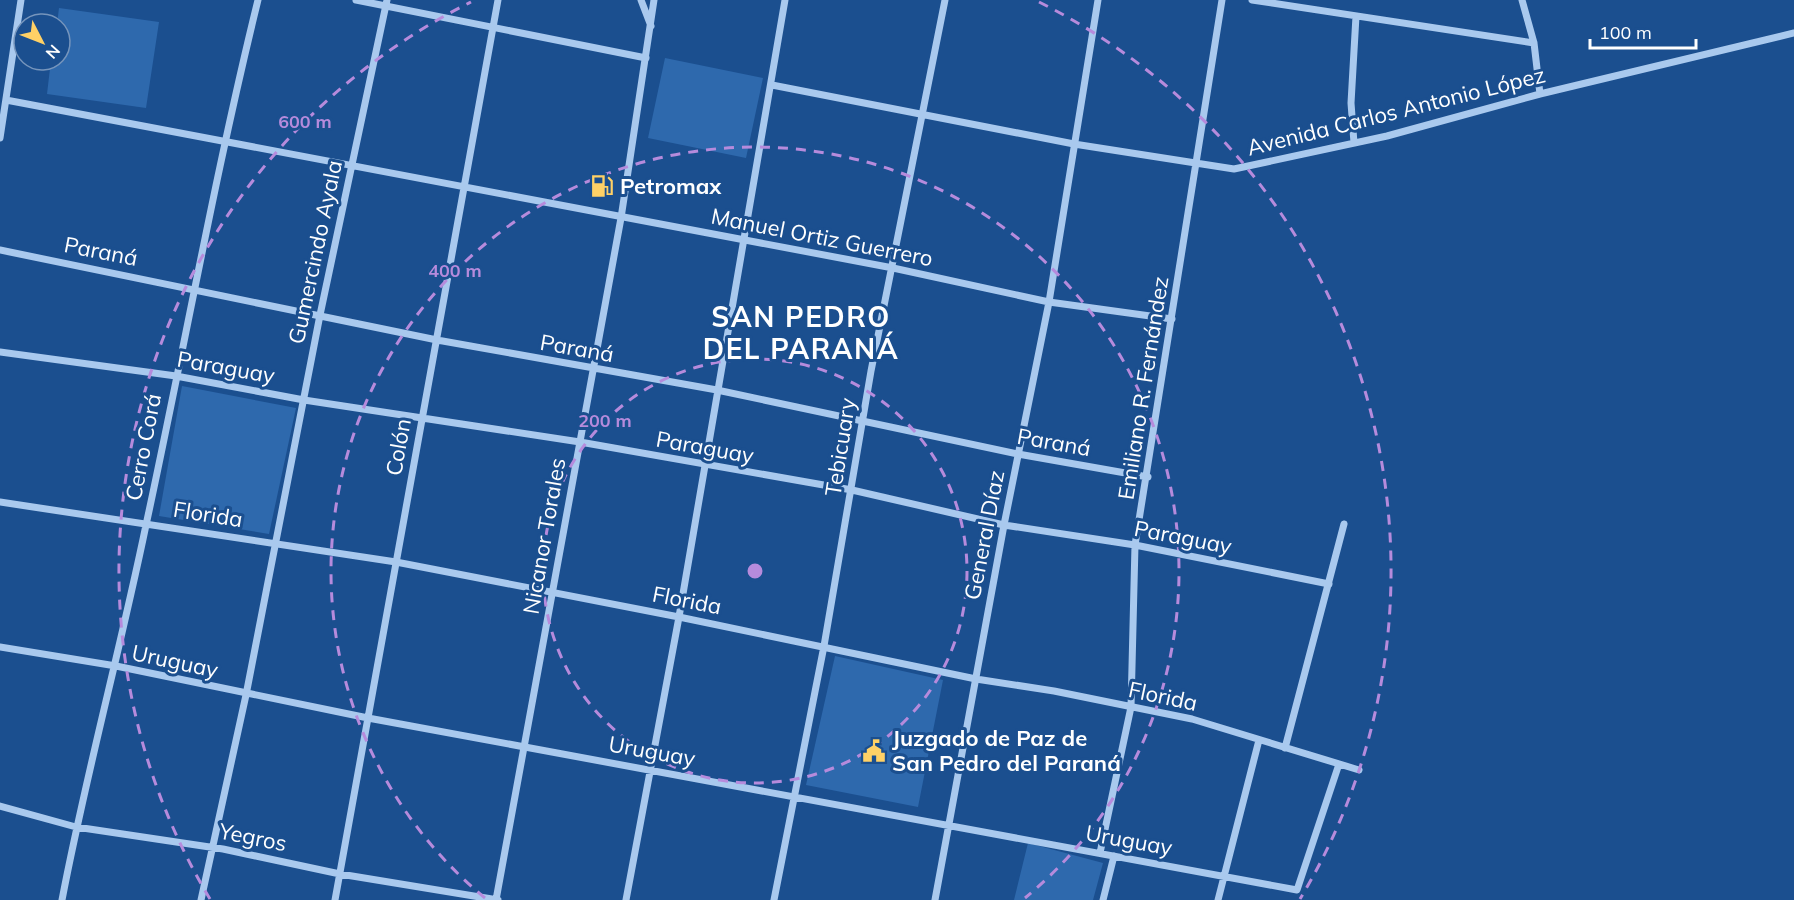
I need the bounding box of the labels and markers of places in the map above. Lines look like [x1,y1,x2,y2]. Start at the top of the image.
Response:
place label: Petromax [620,172,722,200]
fuel station icon: Petromax [589,173,615,199]
centre of rings [745,561,765,581]
place label: Juzgado de Paz de San Pedro del Paraná [892,724,1121,777]
public building icon: Juzgado de Paz de San Pedro del Paraná [861,738,887,764]

